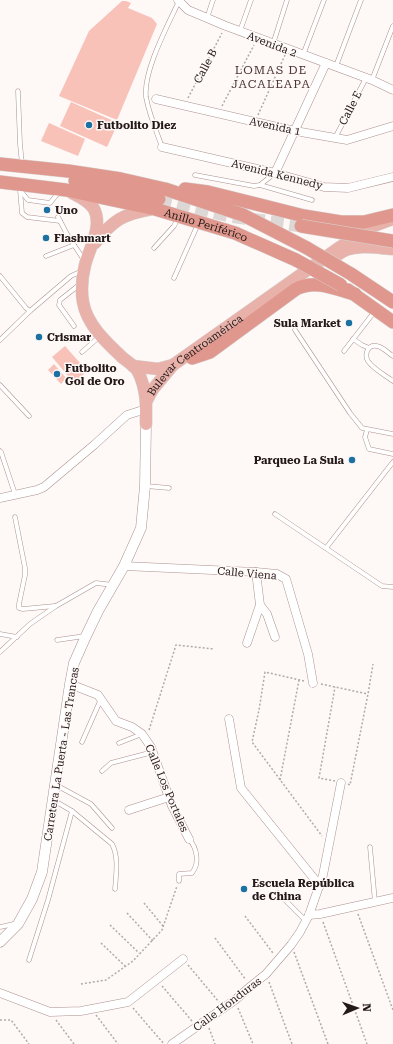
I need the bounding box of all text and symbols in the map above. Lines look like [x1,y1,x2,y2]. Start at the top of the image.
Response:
street label: Avenida 2 [245,29,298,60]
street label: Calle B [191,47,220,86]
district label: LOMAS DE JACALEAPA [231,63,311,91]
street label: Calle E [336,89,365,127]
street label: Avenida 1 [248,115,302,138]
place label: Futbolito Diez [97,119,176,132]
marker: Futbolito Diez [84,120,94,130]
street label: Avenida Kennedy [230,157,324,192]
place label: Uno [55,204,78,217]
marker: Uno [42,205,52,215]
street label: Anillo Periférico [163,206,250,245]
place label: Flashmart [54,232,111,245]
marker: Flashmart [41,233,51,243]
street label: Bulevar Centroamérica [145,312,245,398]
place label: Sula Market [274,317,342,330]
marker: Sula Market [344,318,354,328]
place label: Crismar [47,331,91,344]
marker: Crismar [34,332,44,342]
place label: Futbolito Gol de Oro [65,362,125,388]
marker: Futbolito Gol de Oro [52,369,62,379]
place label: Parqueo La Sula [254,454,345,467]
marker: Parqueo La Sula [347,455,357,465]
street label: Calle Viena [217,564,277,583]
street label: Carretera La Puerta - Las Trancas [41,666,82,842]
street label: Calle Los Portales [142,742,191,834]
place label: Escuela República de China [252,877,355,903]
marker: Escuela República de China [239,884,249,894]
street label: Calle Honduras [191,975,264,1034]
north arrow [337,988,377,1028]
text: N [360,1003,373,1013]

